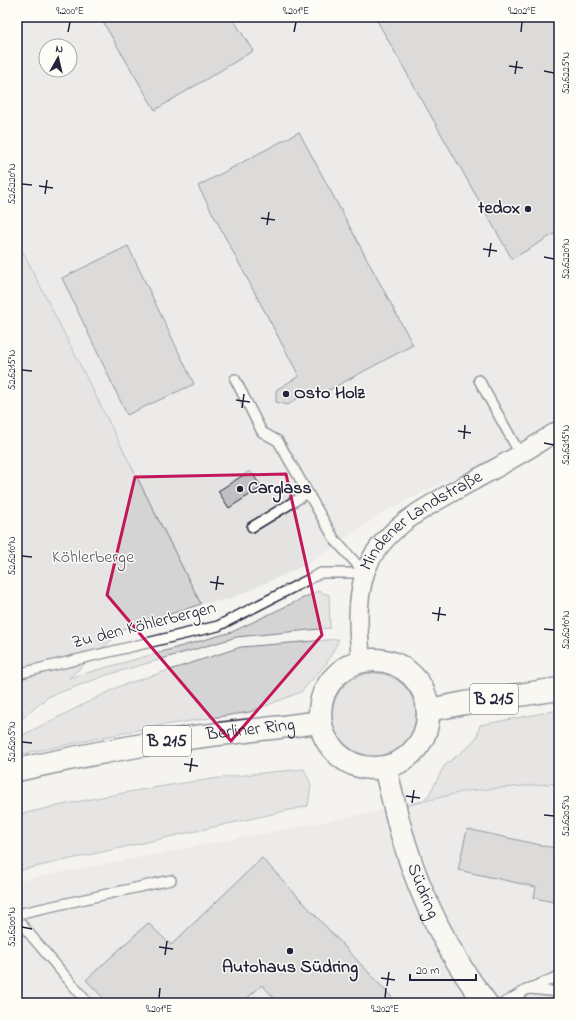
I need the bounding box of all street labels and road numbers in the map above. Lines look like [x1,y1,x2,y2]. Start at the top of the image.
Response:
street label: Mindener Landstraße [354,464,489,575]
street label: Zu den Köhlerbergen [69,596,219,657]
road number: B 215 [470,684,518,714]
street label: Berliner Ring [204,712,297,749]
road number: B 215 [143,726,191,756]
street label: Südring [399,860,445,924]

